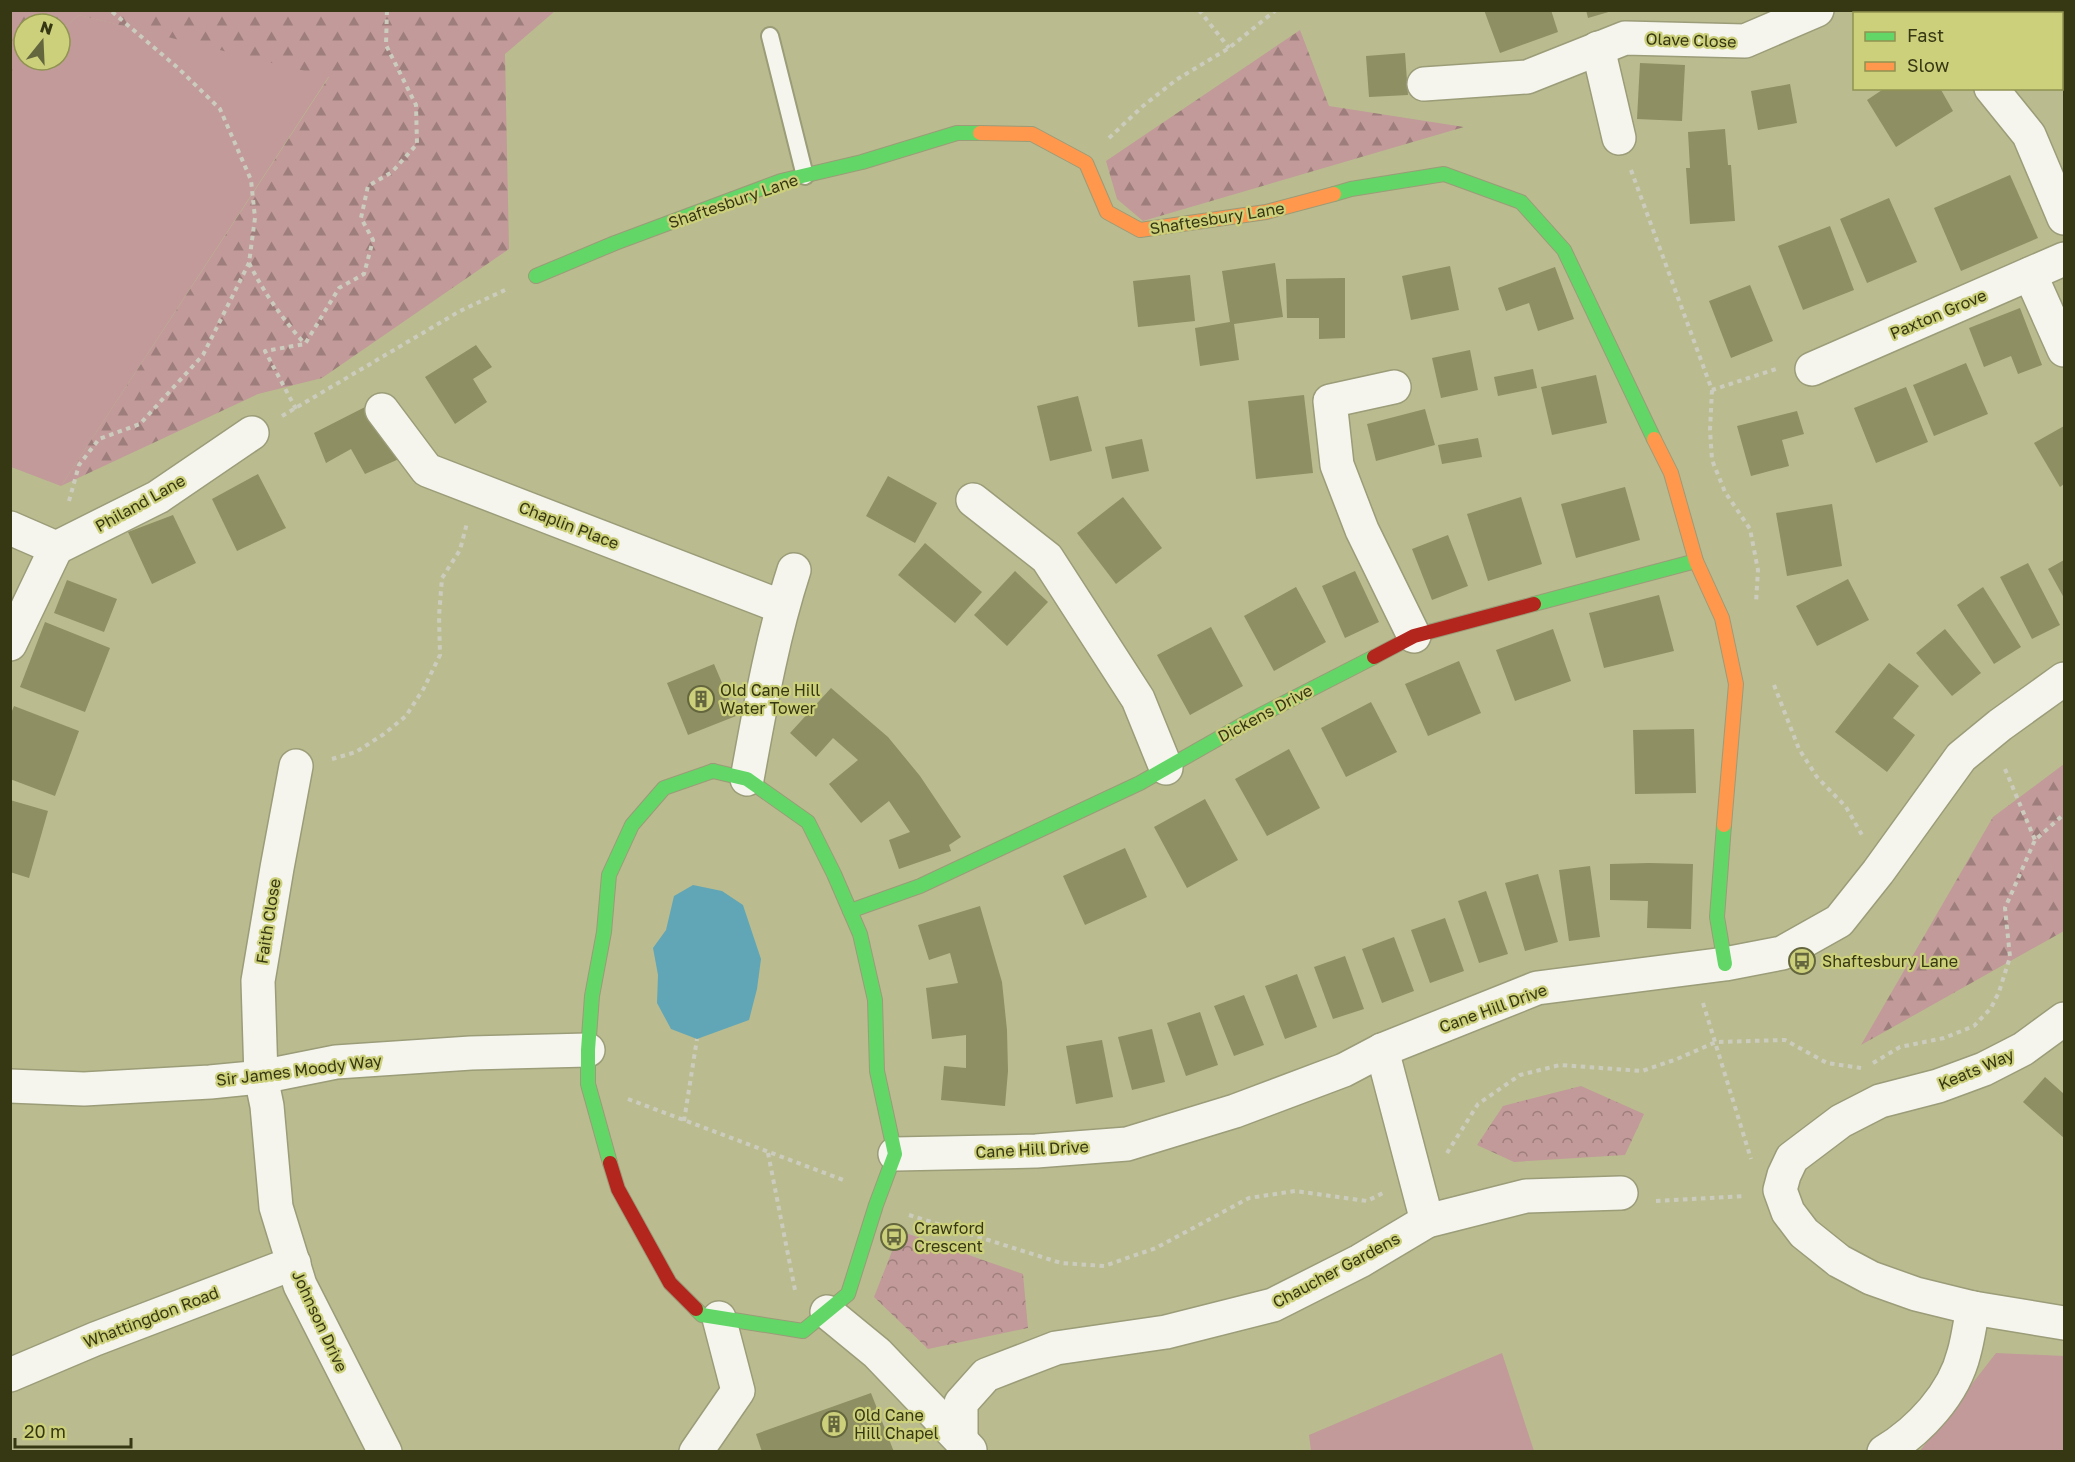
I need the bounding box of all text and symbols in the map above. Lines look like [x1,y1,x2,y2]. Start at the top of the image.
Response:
north arrow [12,12,72,72]
legend [1853,12,2063,90]
text: N [38,16,56,39]
text: Fast [1907,24,1944,46]
street label: Olave Close [1645,28,1737,52]
text: Slow [1907,54,1950,76]
street label: Shaftesbury Lane [665,169,801,233]
street label: Shaftesbury Lane [1148,197,1286,239]
street label: Paxton Grove [1887,285,1989,343]
street label: Philand Lane [91,470,189,536]
street label: Chaplin Place [516,497,622,553]
place label: Old Cane Hill Water Tower [720,680,820,718]
street label: Dickens Drive [1214,680,1316,746]
building icon: Old Cane Hill Water Tower [686,684,716,714]
street label: Faith Close [251,877,285,965]
bus stop icon: Shaftesbury Lane [1787,946,1817,976]
place label: Shaftesbury Lane [1822,951,1958,971]
street label: Cane Hill Drive [1436,979,1550,1037]
street label: Keats Way [1935,1044,2017,1094]
street label: Sir James Moody Way [215,1050,383,1090]
street label: Cane Hill Drive [975,1136,1089,1162]
place label: Crawford Crescent [914,1218,984,1256]
bus stop icon: Crawford Crescent [879,1222,909,1252]
street label: Chaucher Gardens [1269,1228,1403,1312]
street label: Johnson Drive [288,1267,352,1375]
street label: Whattingdon Road [81,1282,221,1352]
place label: Old Cane Hill Chapel [854,1405,939,1443]
building icon: Old Cane Hill Chapel [819,1409,849,1439]
scale bar [15,1411,130,1449]
text: 20 m [24,1420,66,1442]

